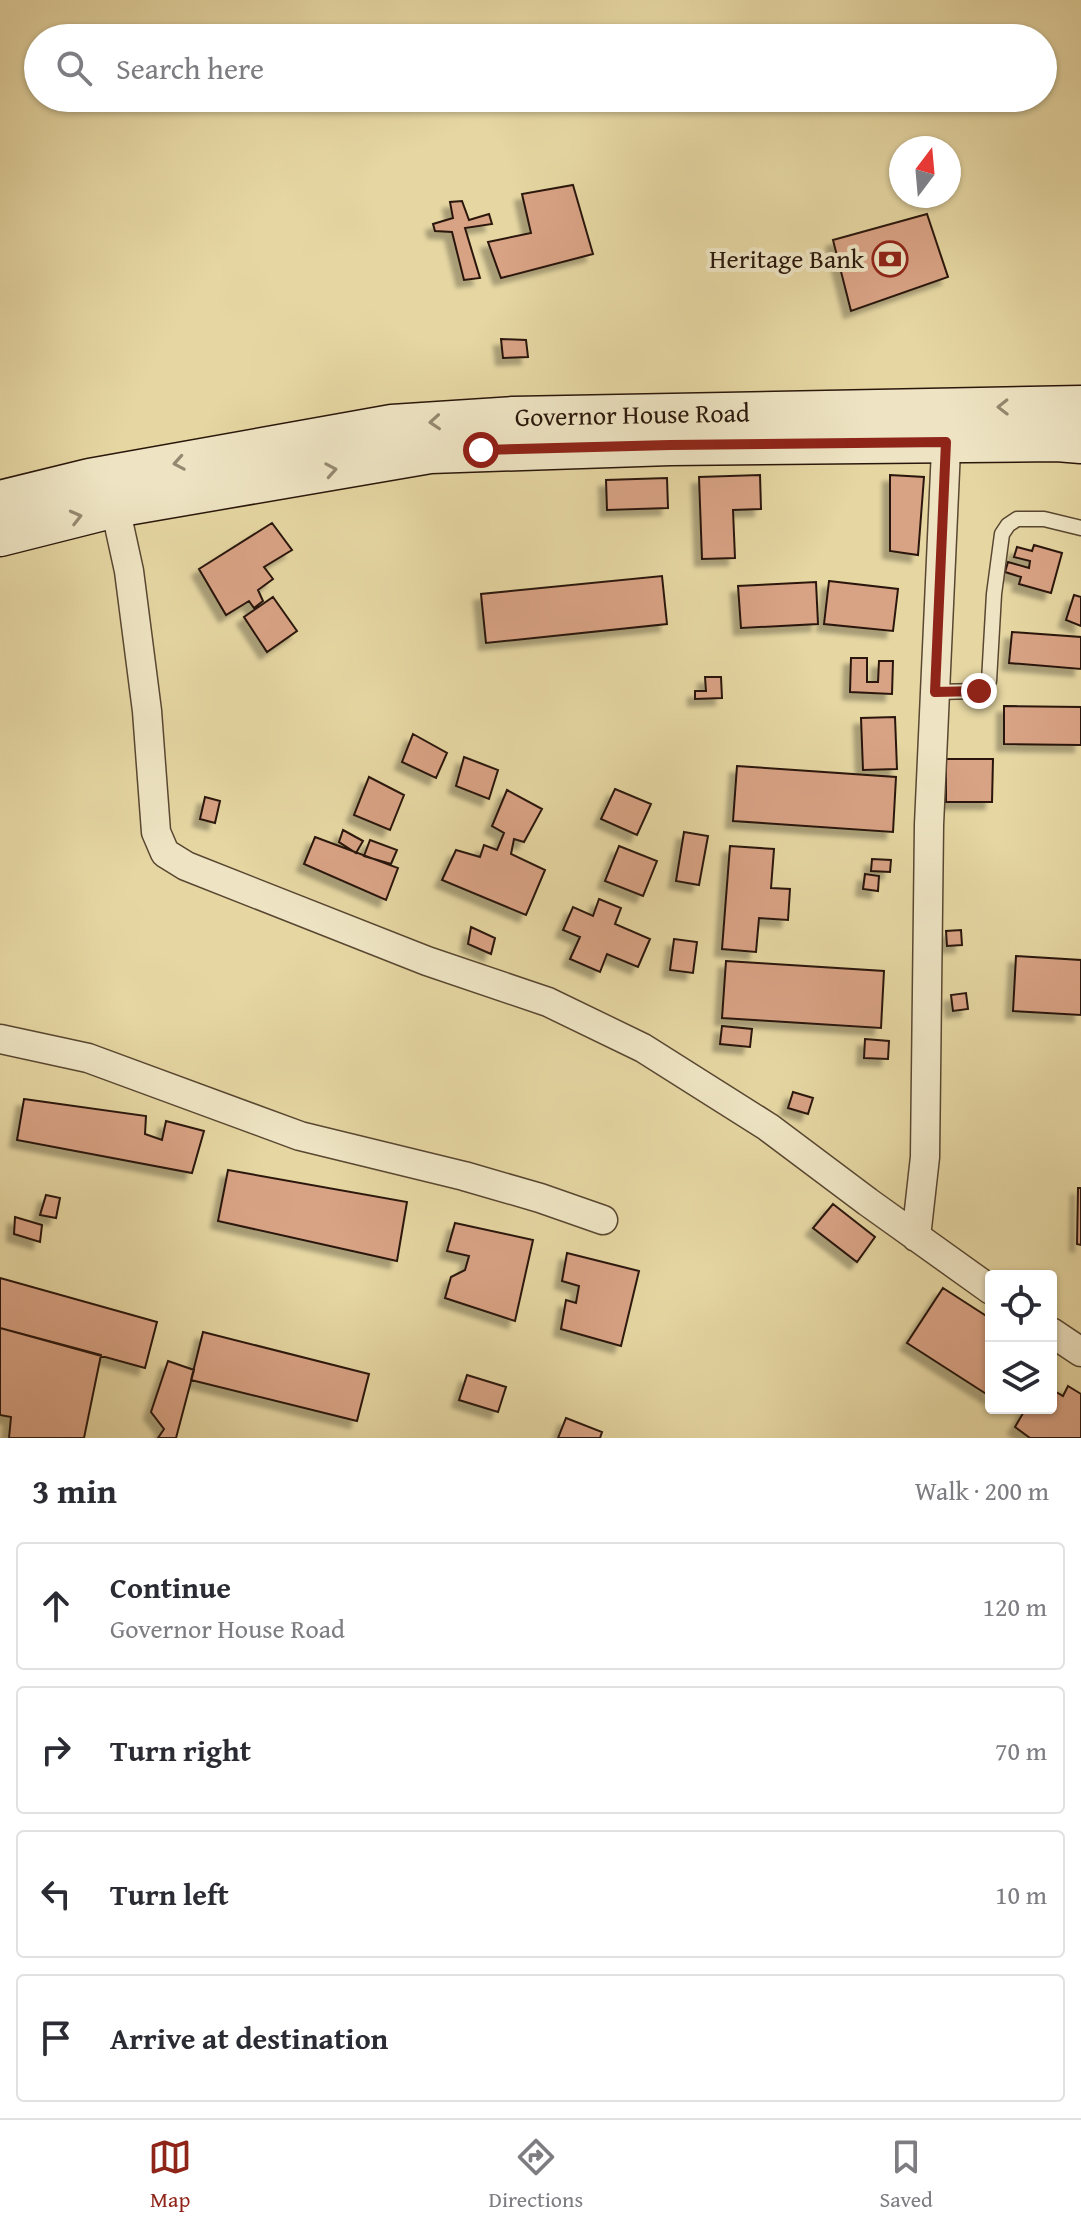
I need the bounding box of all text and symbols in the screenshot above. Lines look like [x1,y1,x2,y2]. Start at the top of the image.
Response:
search box [24,24,1057,112]
icon: search [52,46,96,90]
text: Search here [116,46,264,90]
north arrow [889,136,961,208]
place label: Heritage Bank [709,239,865,278]
bank icon: Heritage Bank [871,240,909,278]
street label: Governor House Road [514,392,750,436]
one-way arrow [996,399,1009,416]
one-way arrow [428,413,441,430]
route start [463,432,499,468]
one-way arrow [172,453,185,470]
one-way arrow [324,462,338,479]
one-way arrow [68,510,82,527]
route end [961,673,997,709]
map controls [985,1270,1057,1414]
button: locate [985,1270,1057,1342]
button: layers [985,1342,1057,1414]
text: 3 min [32,1466,117,1515]
text: Walk · 200 m [915,1471,1049,1510]
text: Continue [110,1565,231,1609]
icon: ahead [34,1584,78,1628]
text: 120 m [982,1587,1047,1626]
text: Governor House Road [110,1609,345,1648]
icon: right [34,1728,78,1772]
text: Turn right [110,1728,251,1772]
text: 70 m [995,1731,1047,1770]
icon: left [34,1872,78,1916]
text: Turn left [110,1872,229,1916]
text: 10 m [995,1875,1047,1914]
icon: arrive [34,2016,78,2060]
text: Arrive at destination [110,2016,388,2060]
tab: Map [148,2135,192,2215]
tab: Directions [489,2135,583,2215]
tab: Saved [880,2135,933,2215]

